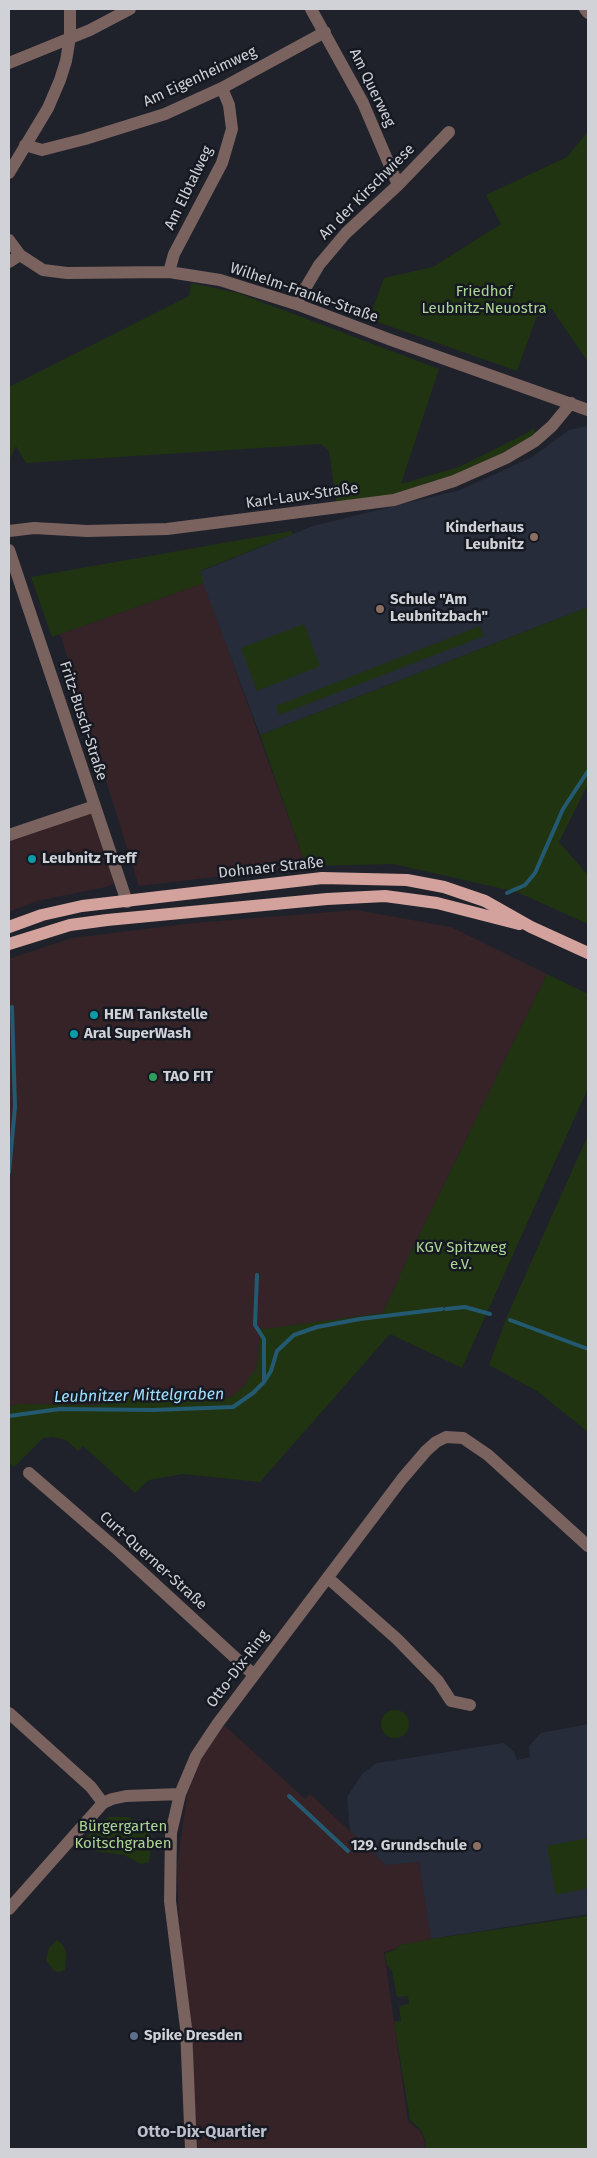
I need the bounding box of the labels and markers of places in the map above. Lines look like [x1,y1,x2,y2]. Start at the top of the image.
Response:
place label: Kinderhaus Leubnitz [446,519,524,554]
marker: Kinderhaus Leubnitz [528,531,540,543]
place label: Schule "Am Leubnitzbach" [390,591,488,626]
marker: Schule "Am Leubnitzbach" [374,603,386,615]
place label: Leubnitz Treff [42,850,136,868]
marker: Leubnitz Treff [26,853,38,865]
place label: HEM Tankstelle [104,1006,208,1024]
marker: HEM Tankstelle [88,1009,100,1021]
place label: Aral SuperWash [84,1025,191,1043]
marker: Aral SuperWash [68,1028,80,1040]
place label: TAO FIT [163,1068,213,1086]
marker: TAO FIT [147,1071,159,1083]
place label: 129. Grundschule [351,1837,467,1855]
marker: 129. Grundschule [471,1840,483,1852]
place label: Spike Dresden [144,2027,242,2045]
marker: Spike Dresden [128,2030,140,2042]

